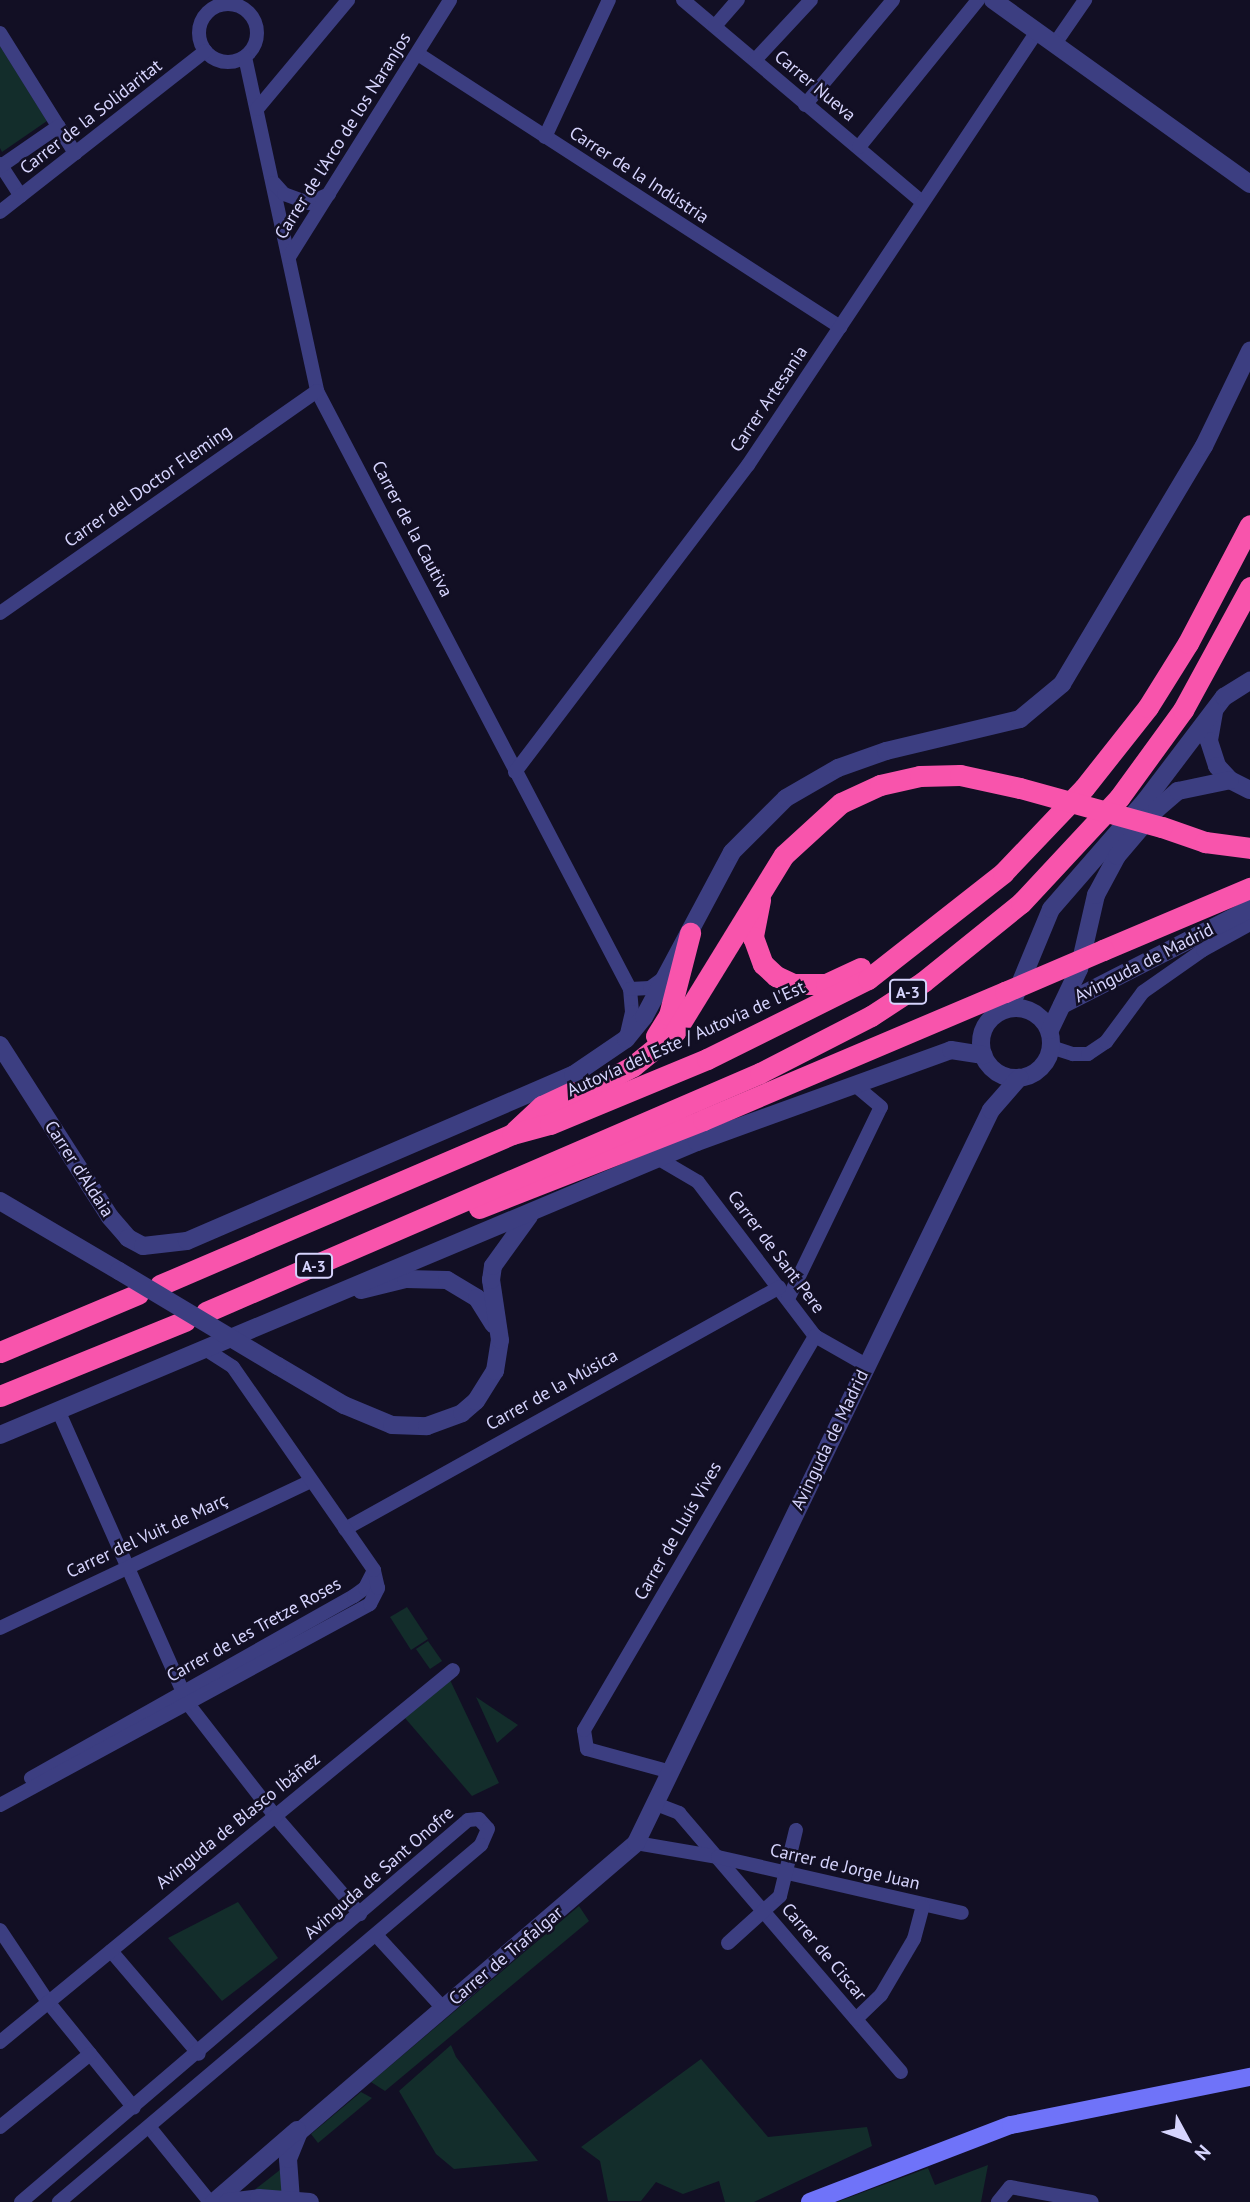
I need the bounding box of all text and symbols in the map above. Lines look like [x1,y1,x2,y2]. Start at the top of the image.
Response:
street label: Carrer de l'Arco de los Naranjos [270,29,416,243]
street label: Carrer Nueva [770,46,860,126]
street label: Carrer de la Solidaritat [16,55,166,179]
street label: Carrer de la Indústria [565,122,713,228]
street label: Carrer Artesania [726,342,812,456]
street label: Carrer del Doctor Fleming [60,420,236,552]
street label: Carrer de la Cautiva [367,457,457,601]
street label: Avinguda de Madrid [1071,919,1217,1007]
street label: Autovía del Este / Autovia de l'Est [563,976,809,1102]
road number: A-3 [889,980,927,1004]
street label: Carrer d'Aldaia [40,1117,118,1221]
street label: Carrer de Sant Pere [723,1186,829,1318]
road number: A-3 [295,1254,333,1278]
street label: Carrer de la Música [482,1345,622,1435]
street label: Avinguda de Madrid [787,1366,873,1514]
street label: Carrer de Lluís Vives [630,1458,726,1604]
street label: Carrer del Vuit de Març [63,1489,231,1583]
street label: Carrer de les Tretze Roses [163,1573,345,1687]
street label: Avinguda de Blasco Ibáñez [152,1748,324,1894]
street label: Avinguda de Sant Onofre [300,1802,458,1944]
street label: Carrer de Jorge Juan [768,1839,922,1895]
street label: Carrer de Ciscar [777,1899,871,2005]
street label: Carrer de Trafalgar [444,1902,568,2010]
north arrow [1152,2104,1222,2174]
text: N [1190,2140,1216,2165]

